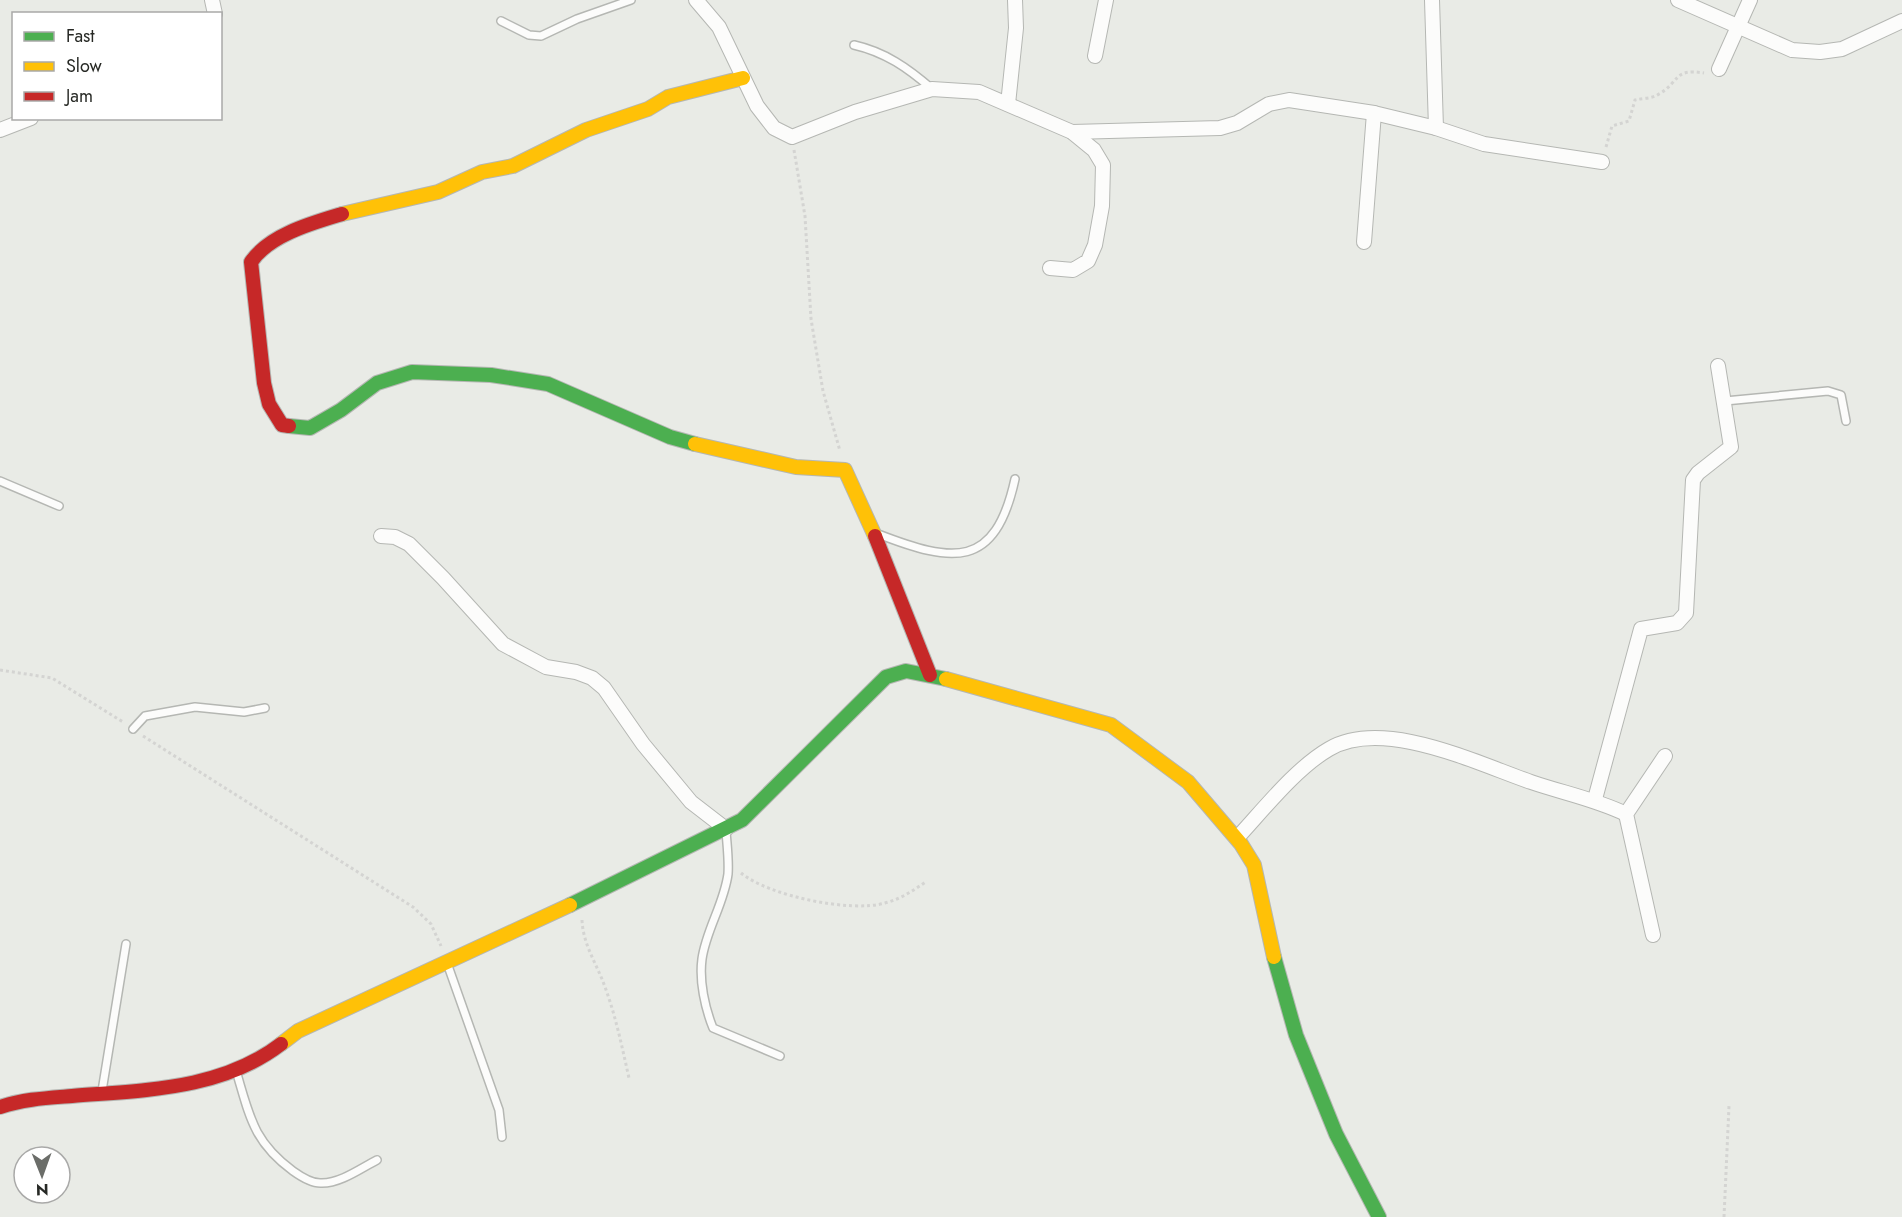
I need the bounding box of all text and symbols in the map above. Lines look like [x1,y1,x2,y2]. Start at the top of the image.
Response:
legend [12,12,222,120]
text: Fast [66,23,95,49]
text: Slow [66,53,103,79]
text: Jam [64,83,93,109]
north arrow [12,1145,72,1205]
text: N [36,1178,49,1201]

